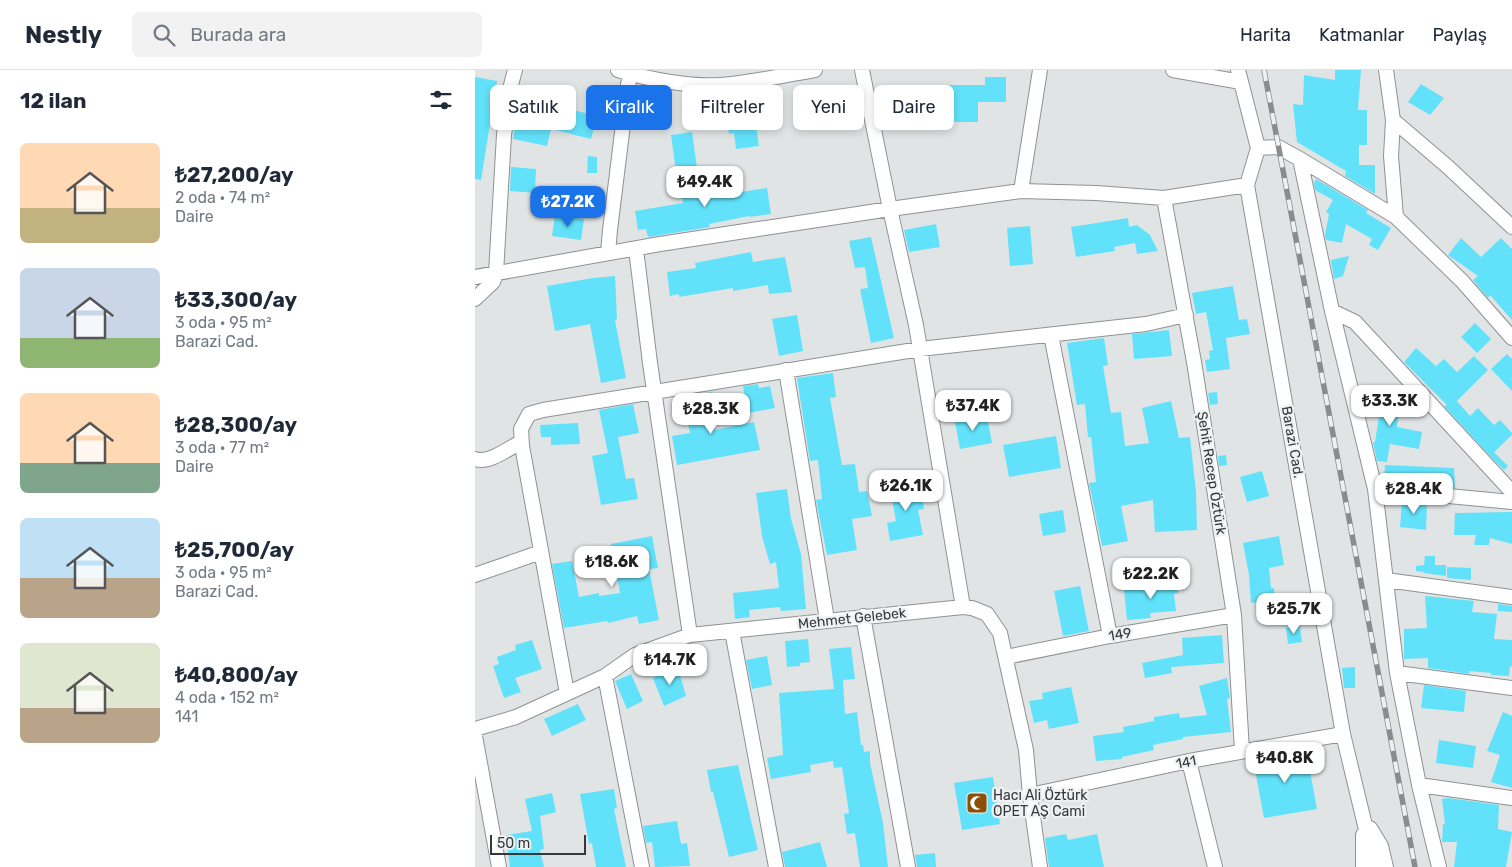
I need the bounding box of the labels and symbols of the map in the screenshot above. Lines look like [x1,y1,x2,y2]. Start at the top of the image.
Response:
pin: ₺49.4K [664,166,746,208]
pin: ₺27.2K [527,186,609,228]
pin: ₺33.3K [1349,384,1431,427]
pin: ₺37.4K [932,390,1014,432]
pin: ₺28.3K [670,392,752,435]
street label: Barazi Cad. [1278,405,1307,479]
street label: Şehit Recep Öztürk [1193,410,1230,537]
pin: ₺26.1K [865,470,947,512]
pin: ₺28.4K [1373,472,1455,515]
pin: ₺18.6K [571,546,653,588]
pin: ₺22.2K [1110,558,1192,600]
pin: ₺25.7K [1253,592,1335,635]
street label: Mehmet Gelebek [797,604,908,633]
street label: 149 [1107,624,1133,645]
pin: ₺14.7K [629,644,711,686]
pin: ₺40.8K [1244,742,1326,784]
street label: 141 [1174,752,1198,773]
place label: Hacı Ali Öztürk OPET AŞ Cami [993,787,1088,820]
mosque icon: Hacı Ali Öztürk OPET AŞ Cami [965,791,989,815]
scale bar [490,832,586,855]

